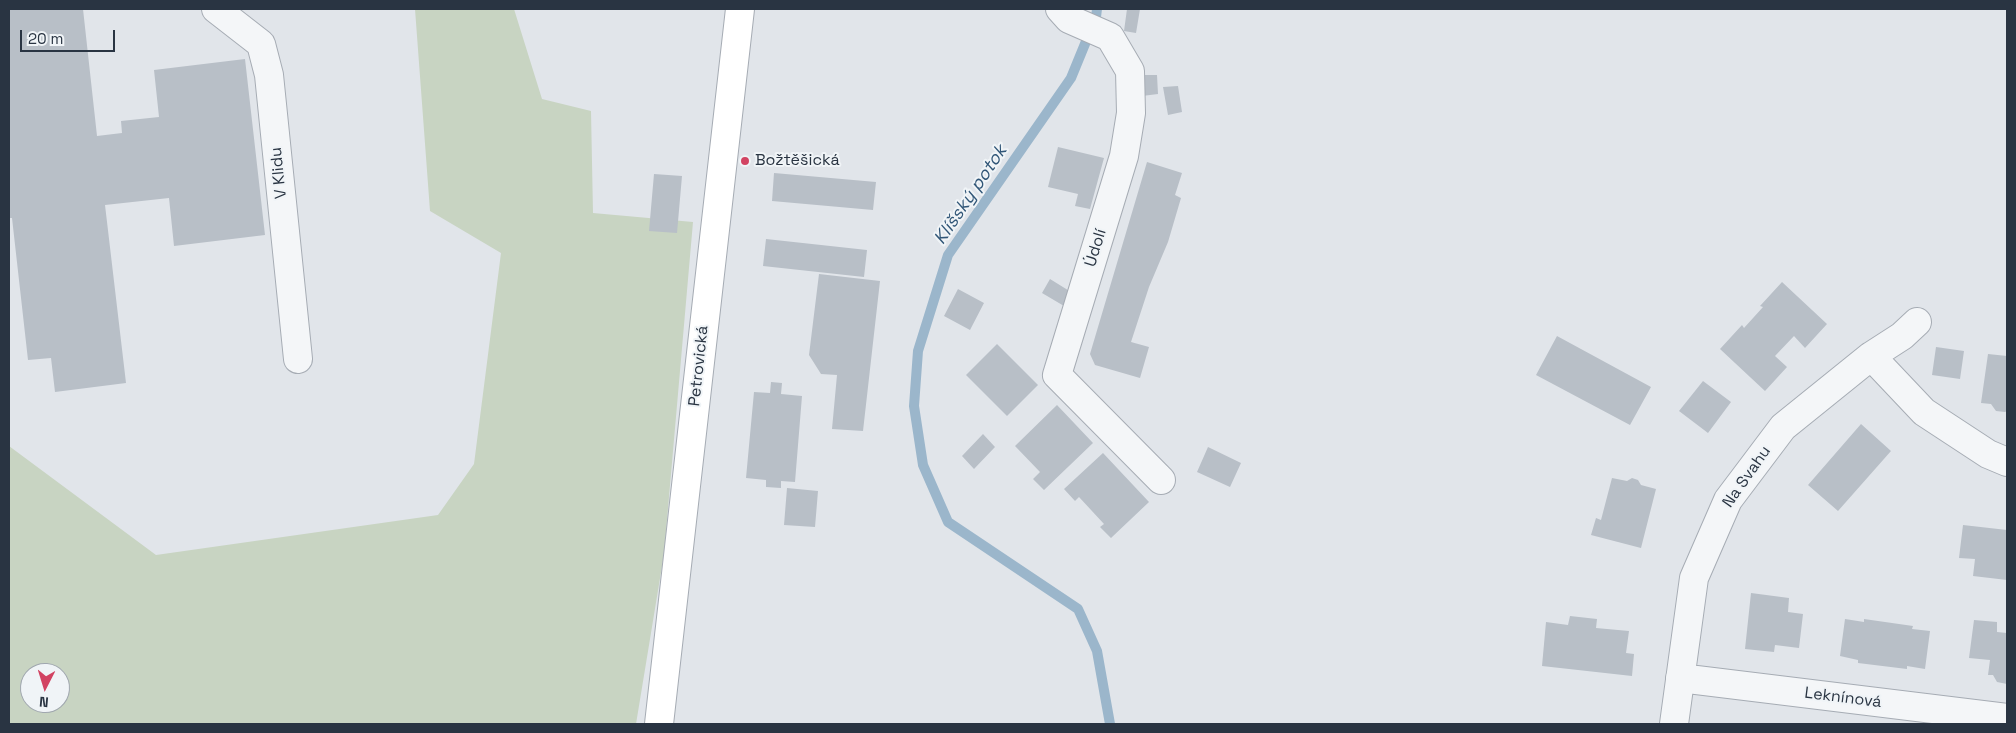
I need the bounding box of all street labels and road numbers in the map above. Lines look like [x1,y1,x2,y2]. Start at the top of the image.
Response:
street label: V Klidu [267,146,291,200]
street label: Údolí [1081,227,1111,269]
street label: Petrovická [685,325,713,407]
street label: Na Svahu [1719,442,1775,512]
street label: Leknínová [1803,684,1883,712]

